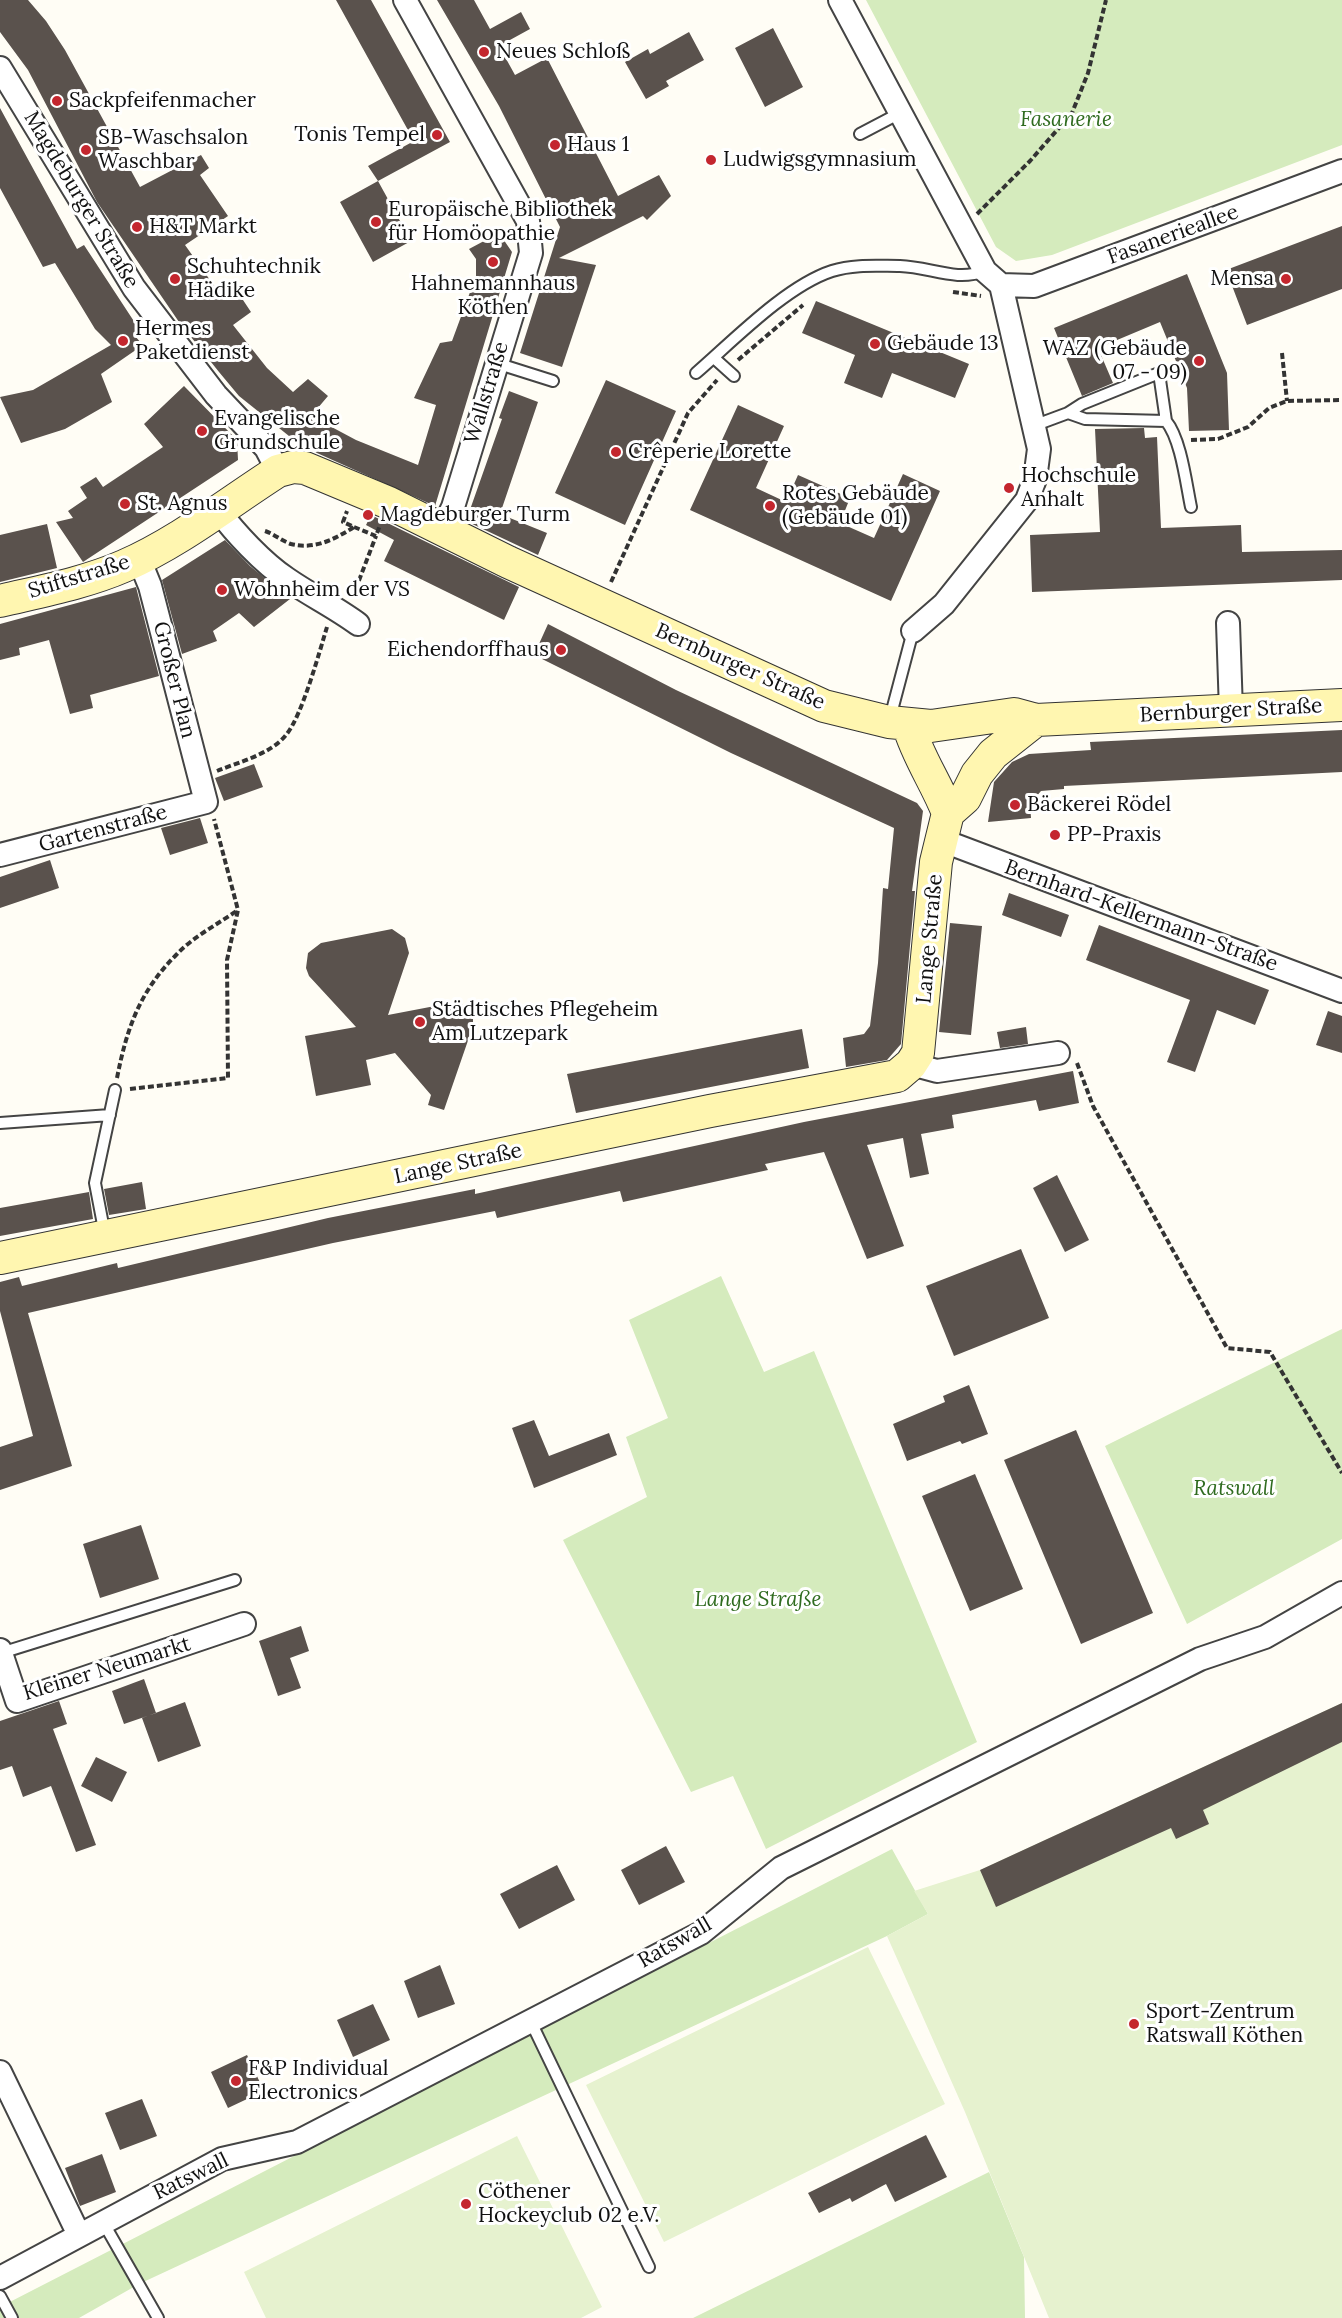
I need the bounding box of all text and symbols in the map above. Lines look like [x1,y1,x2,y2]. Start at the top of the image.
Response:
place label: Neues Schloß [496,39,630,65]
marker: Neues Schloß [477,45,491,59]
place label: Sackpfeifenmacher [69,88,256,114]
marker: Sackpfeifenmacher [50,94,64,108]
street label: Magdeburger Straße [18,107,144,293]
park label: Fasanerie [1020,107,1112,133]
place label: Tonis Tempel [294,122,425,148]
place label: SB-Waschsalon Waschbar [98,125,248,175]
marker: Tonis Tempel [430,128,444,142]
place label: Haus 1 [567,132,629,158]
marker: Haus 1 [548,138,562,152]
marker: SB-Waschsalon Waschbar [79,143,93,157]
place label: Ludwigsgymnasium [723,147,917,173]
marker: Ludwigsgymnasium [704,153,718,167]
place label: Europäische Bibliothek für Homöopathie [388,197,613,247]
street label: Fasanerieallee [1104,200,1242,270]
place label: H&T Markt [149,214,257,240]
marker: Europäische Bibliothek für Homöopathie [369,215,383,229]
marker: H&T Markt [130,220,144,234]
place label: Schuhtechnik Hädike [187,254,321,304]
marker: Hahnemannhaus Köthen [486,255,500,269]
place label: Mensa [1210,266,1274,292]
place label: Hahnemannhaus Köthen [411,271,575,321]
marker: Schuhtechnik Hädike [168,272,182,286]
marker: Mensa [1279,272,1293,286]
place label: Hermes Paketdienst [135,316,249,366]
place label: Gebäude 13 [887,331,999,357]
marker: Hermes Paketdienst [116,334,130,348]
place label: WAZ (Gebäude 07 - 09) [1043,336,1187,386]
marker: Gebäude 13 [868,337,882,351]
street label: Wallstraße [460,339,514,447]
marker: WAZ (Gebäude 07 - 09) [1192,354,1206,368]
place label: Evangelische Grundschule [214,406,340,456]
marker: Evangelische Grundschule [195,424,209,438]
place label: Crêperie Lorette [628,439,791,465]
marker: Crêperie Lorette [609,445,623,459]
place label: Hochschule Anhalt [1021,463,1136,513]
place label: Rotes Gebäude (Gebäude 01) [782,481,929,531]
marker: Hochschule Anhalt [1002,481,1016,495]
place label: St. Agnus [137,491,227,517]
marker: St. Agnus [118,497,132,511]
marker: Rotes Gebäude (Gebäude 01) [763,499,777,513]
place label: Magdeburger Turm [380,502,570,528]
marker: Magdeburger Turm [361,508,375,522]
street label: Stiftstraße [25,550,133,604]
place label: Wohnheim der VS [234,577,410,603]
marker: Wohnheim der VS [215,583,229,597]
street label: Bernburger Straße [651,618,829,716]
street label: Großer Plan [147,619,201,741]
place label: Eichendorffhaus [387,637,549,663]
marker: Eichendorffhaus [554,643,568,657]
street label: Bernburger Straße [1139,694,1323,728]
place label: Bäckerei Rödel [1027,792,1171,818]
marker: Bäckerei Rödel [1008,798,1022,812]
street label: Gartenstraße [36,800,170,858]
place label: PP-Praxis [1067,822,1161,848]
marker: PP-Praxis [1048,828,1062,842]
street label: Bernhard-Kellermann-Straße [1001,855,1281,977]
street label: Lange Straße [912,873,948,1005]
place label: Städtisches Pflegeheim Am Lutzepark [432,997,658,1047]
marker: Städtisches Pflegeheim Am Lutzepark [413,1015,427,1029]
street label: Lange Straße [392,1138,524,1190]
park label: Ratswall [1193,1476,1275,1502]
park label: Lange Straße [695,1587,821,1613]
street label: Kleiner Neumarkt [20,1632,194,1706]
street label: Ratswall [634,1912,716,1974]
place label: Sport-Zentrum Ratswall Köthen [1146,1999,1303,2049]
marker: Sport-Zentrum Ratswall Köthen [1127,2017,1141,2031]
place label: F&P Individual Electronics [248,2056,389,2106]
marker: F&P Individual Electronics [229,2074,243,2088]
street label: Ratswall [149,2148,233,2206]
place label: Cöthener Hockeyclub 02 e.V. [478,2179,659,2229]
marker: Cöthener Hockeyclub 02 e.V. [459,2197,473,2211]

